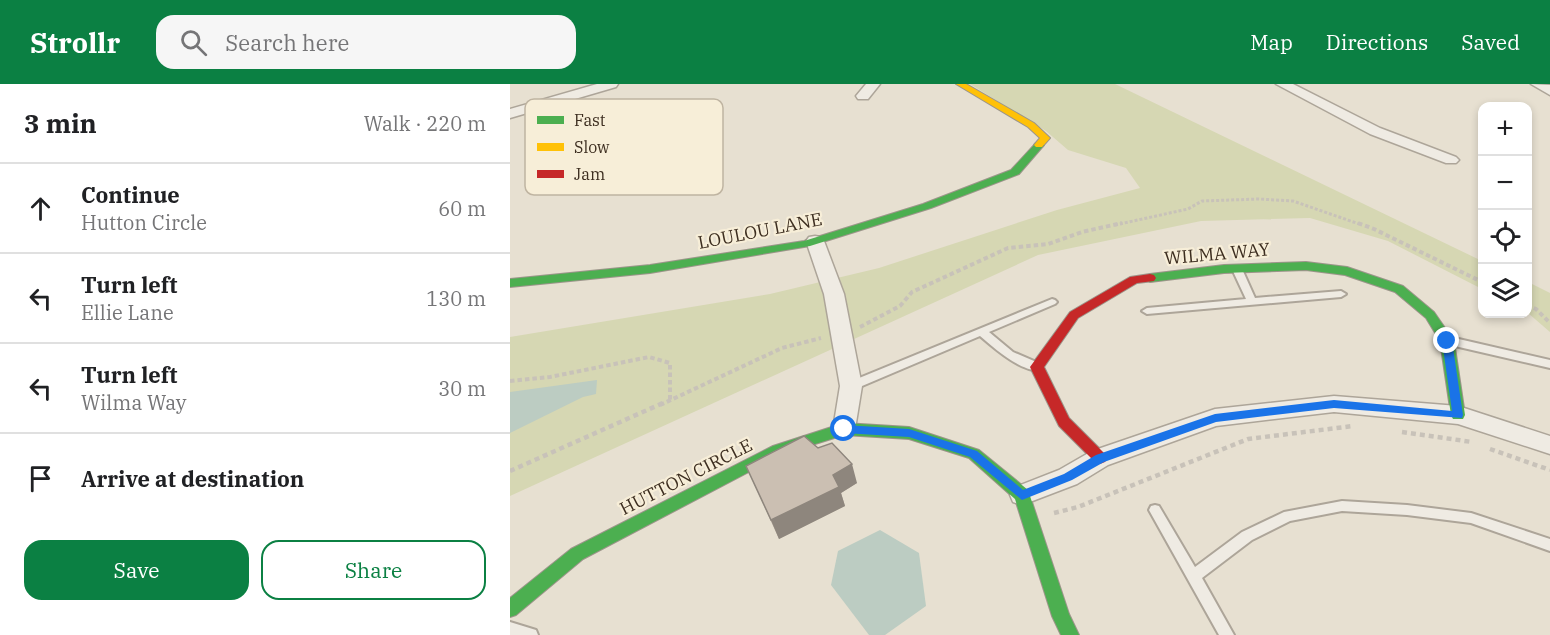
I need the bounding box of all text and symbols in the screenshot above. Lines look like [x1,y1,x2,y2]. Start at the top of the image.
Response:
search box [156,15,576,69]
text: Strollr [30,24,120,61]
icon: search [177,26,210,59]
text: Search here [225,28,349,57]
text: Map [1250,28,1293,56]
text: Directions [1326,28,1428,56]
text: Saved [1461,28,1520,56]
legend [525,99,723,195]
map controls [1478,102,1532,318]
button: + [1478,102,1532,156]
text: 3 min [24,106,97,140]
text: Walk · 220 m [364,110,486,137]
text: Fast [574,110,606,130]
text: Slow [574,137,610,157]
button: − [1478,156,1532,210]
text: Jam [574,164,605,184]
text: Continue [81,180,180,209]
icon: ahead [24,192,57,225]
text: 60 m [438,195,486,222]
street label: LOULOU LANE [696,207,824,254]
text: Hutton Circle [81,209,207,236]
button: locate [1478,210,1532,264]
street label: WILMA WAY [1163,237,1271,270]
button: layers [1478,264,1532,318]
text: Turn left [81,270,177,299]
icon: left [24,282,57,315]
text: 130 m [426,285,486,312]
text: Ellie Lane [81,299,174,326]
route end [1433,327,1459,353]
text: Turn left [81,360,177,389]
icon: left [24,372,57,405]
text: 30 m [438,375,486,402]
text: Wilma Way [81,389,187,416]
route start [830,415,856,441]
street label: HUTTON CIRCLE [616,433,756,520]
icon: arrive [24,462,57,495]
text: Arrive at destination [81,464,304,493]
button: Save [24,540,249,600]
button: Share [261,540,486,600]

